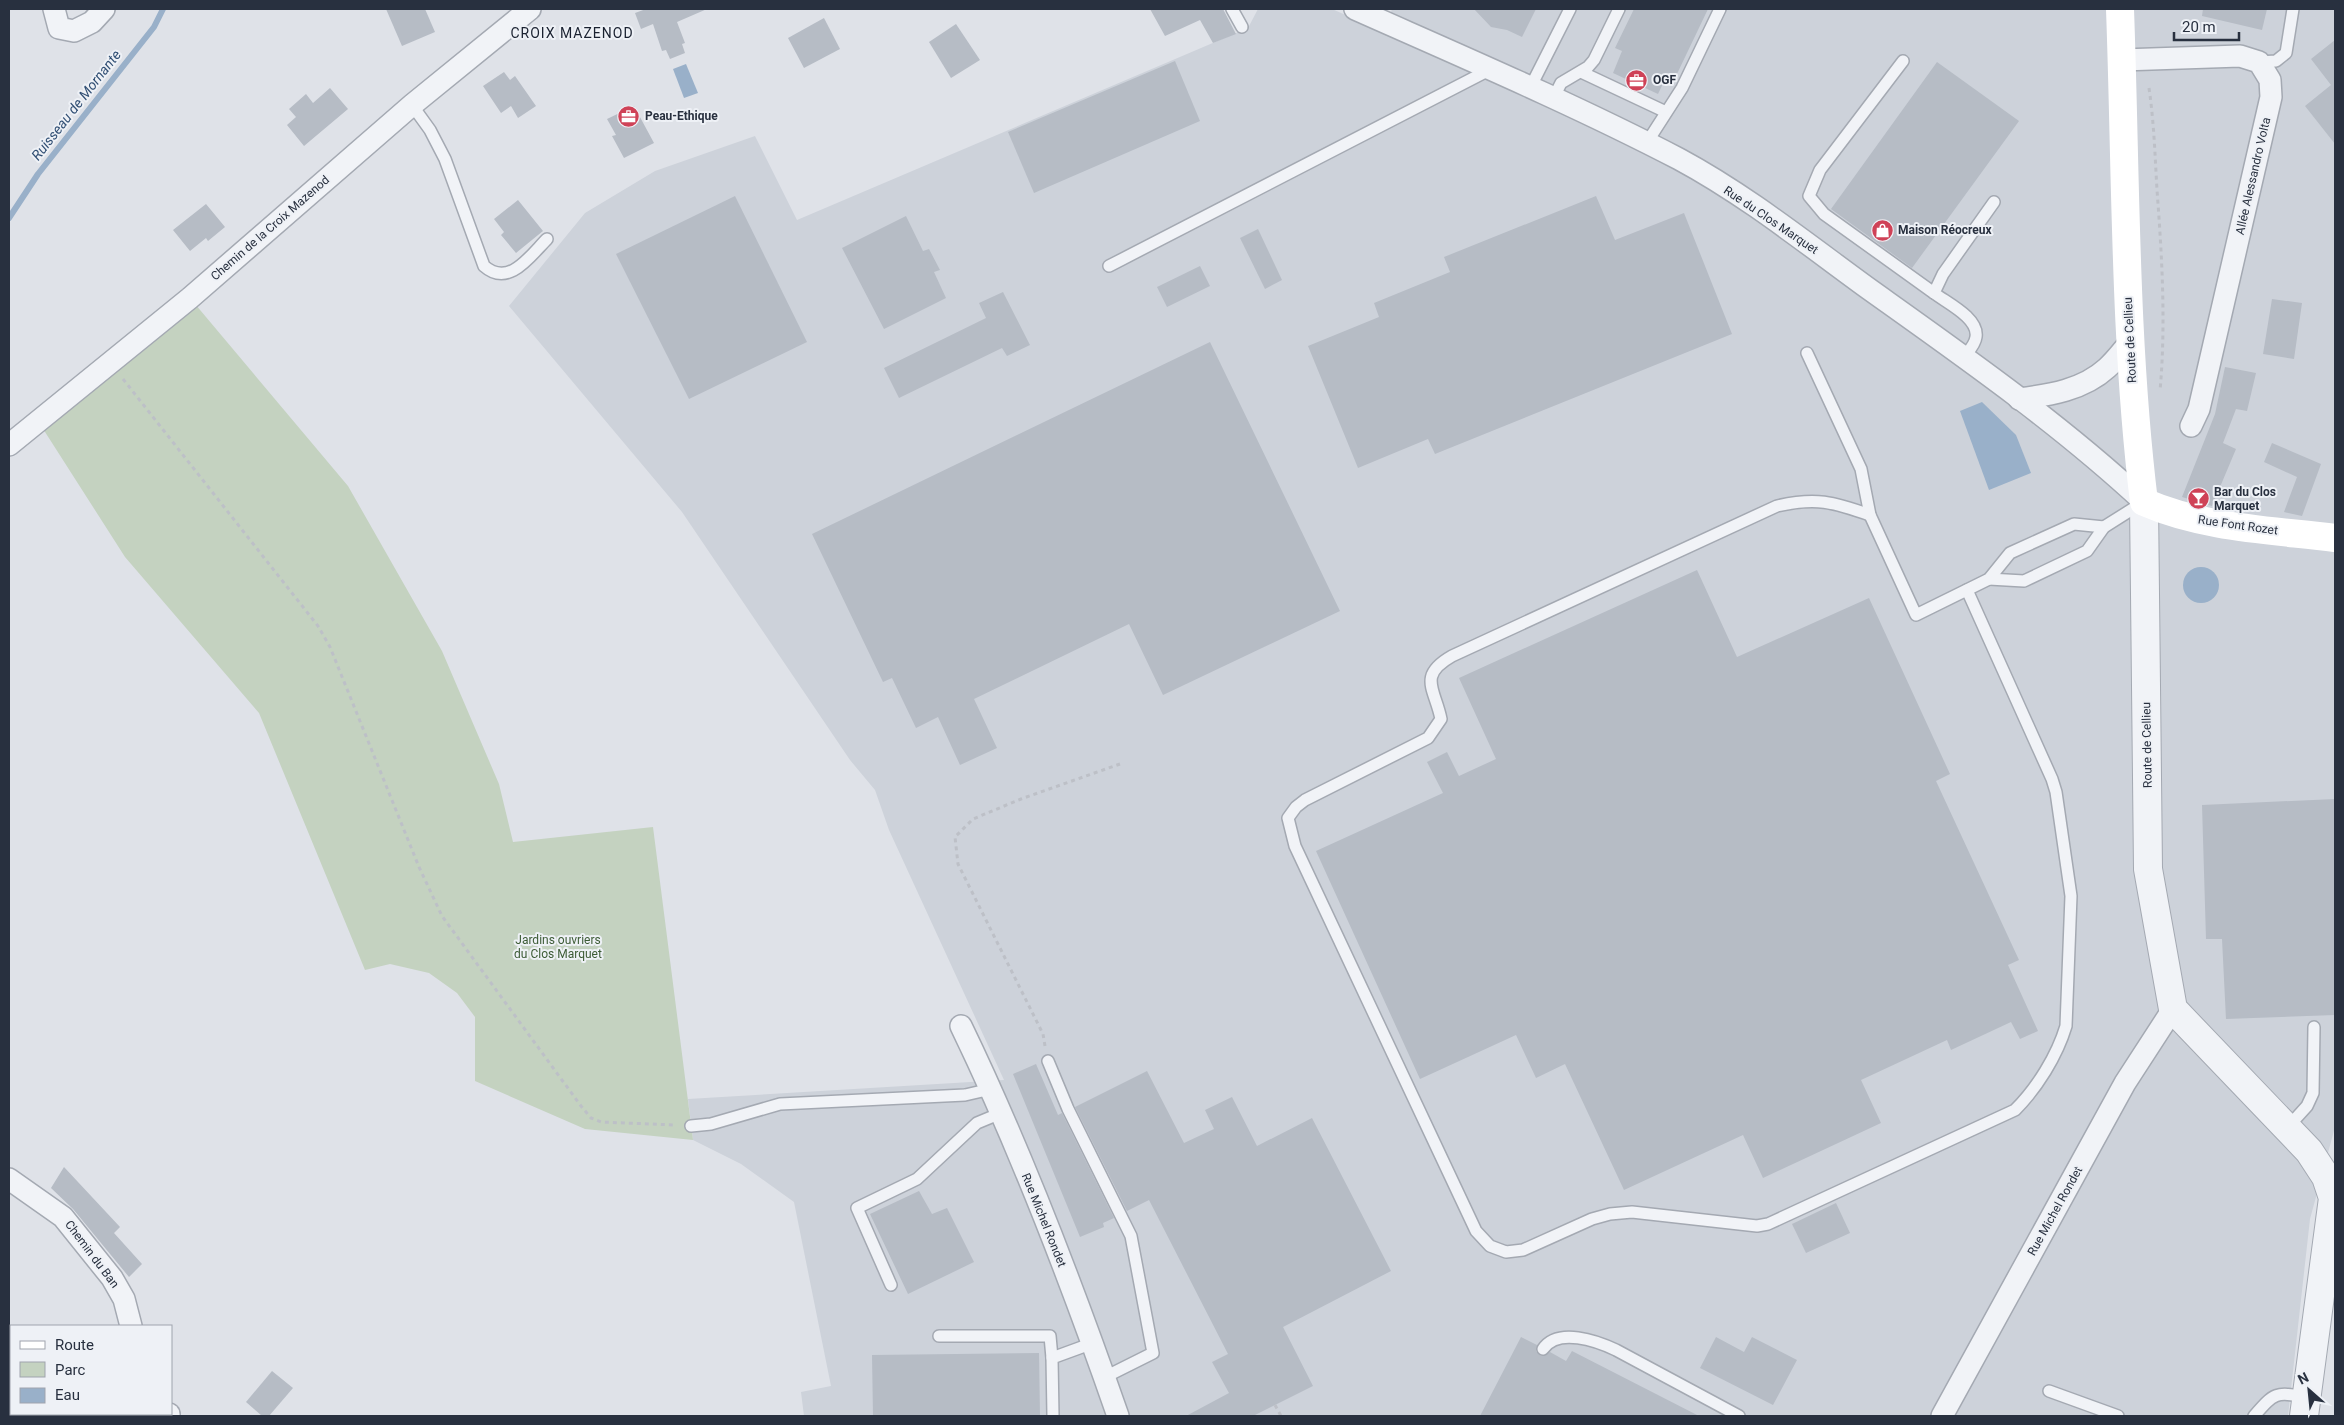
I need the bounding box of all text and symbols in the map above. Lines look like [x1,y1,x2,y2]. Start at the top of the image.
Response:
scale bar [2174,10,2239,42]
text: 20 m [2182,18,2216,36]
district label: CROIX MAZENOD [510,25,634,41]
water label: Ruisseau de Mornante [28,47,124,163]
office icon: OGF [1625,68,1649,92]
place label: OGF [1653,73,1676,87]
office icon: Peau-Ethique [617,104,641,128]
place label: Peau-Ethique [645,109,718,123]
street label: Allée Alessandro Volta [2233,116,2273,236]
street label: Chemin de la Croix Mazenod [208,173,332,283]
street label: Rue du Clos Marquet [1721,183,1821,257]
shop icon: Maison Réocreux [1870,218,1894,242]
place label: Maison Réocreux [1898,223,1992,237]
street label: Route de Cellieu [2121,297,2139,383]
place label: Bar du Clos Marquet [2214,485,2276,513]
bar icon: Bar du Clos Marquet [2186,487,2210,511]
street label: Rue Font Rozet [2197,512,2279,538]
street label: Route de Cellieu [2139,702,2155,788]
park label: Jardins ouvriers du Clos Marquet [514,933,602,961]
street label: Rue Michel Rondet [2025,1164,2085,1258]
street label: Rue Michel Rondet [1019,1171,1069,1269]
street label: Chemin du Ban [62,1218,122,1290]
legend [10,1325,172,1415]
text: Route [55,1336,94,1354]
text: Parc [55,1361,85,1379]
north arrow [2284,1365,2334,1415]
text: N [2295,1369,2311,1388]
text: Eau [55,1386,80,1404]

